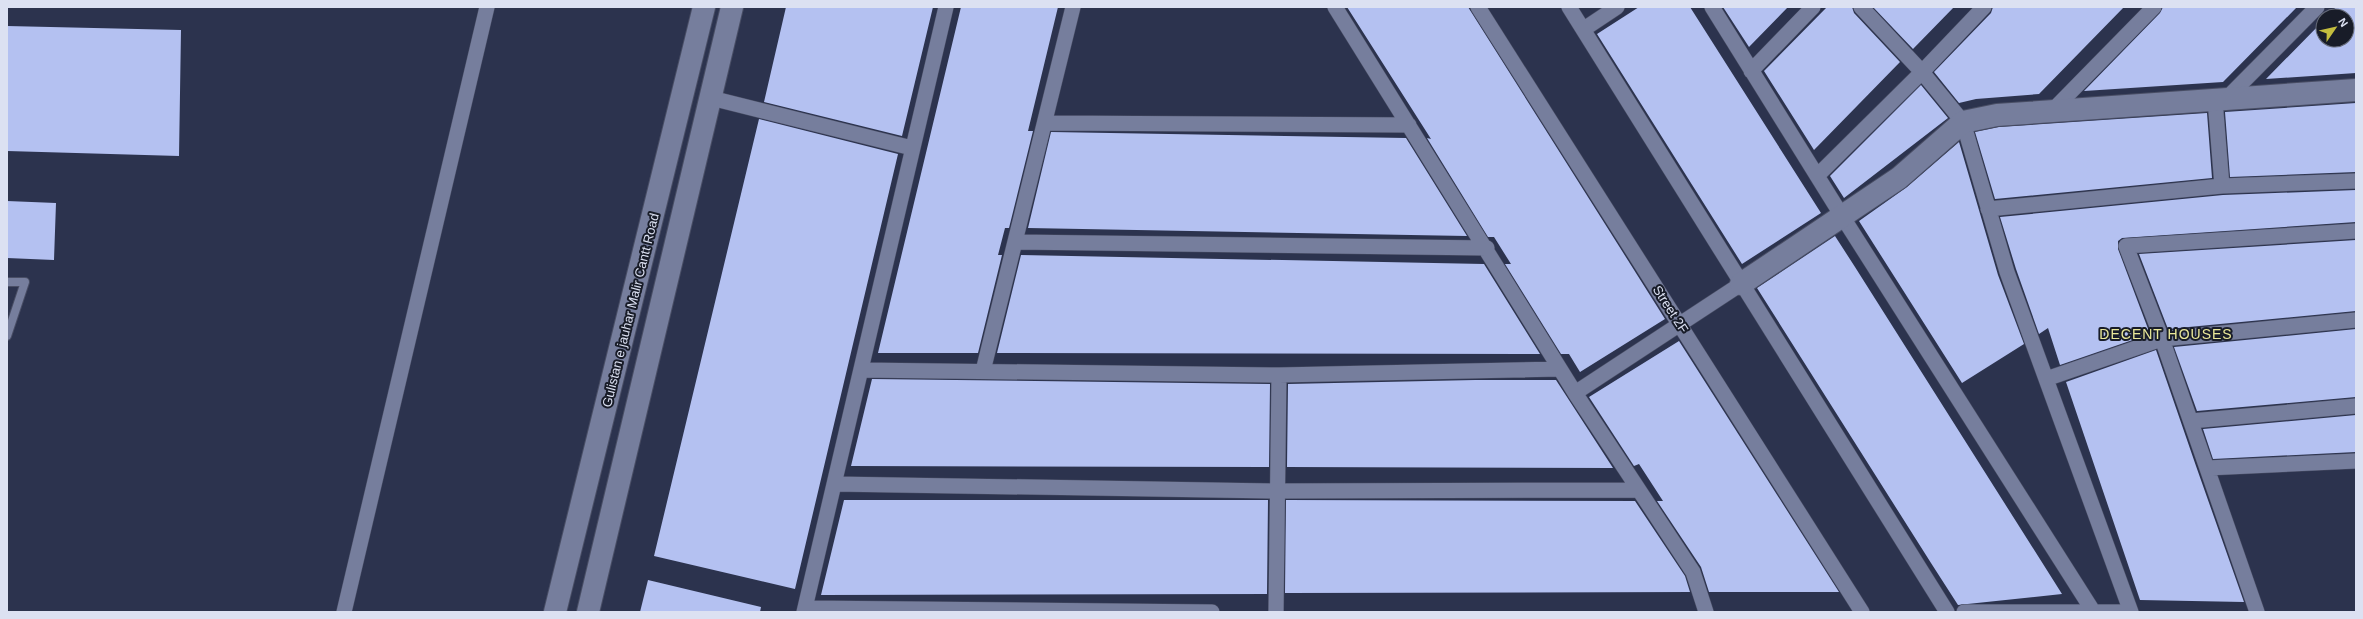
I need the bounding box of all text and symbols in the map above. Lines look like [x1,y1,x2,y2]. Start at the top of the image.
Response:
north arrow [2315,8,2355,48]
text: N [2336,16,2351,29]
street label: Gulistan e jauhar Malir Cantt Road [599,212,662,409]
street label: Street 2F [1650,283,1691,336]
district label: DECENT HOUSES [2099,326,2233,342]

